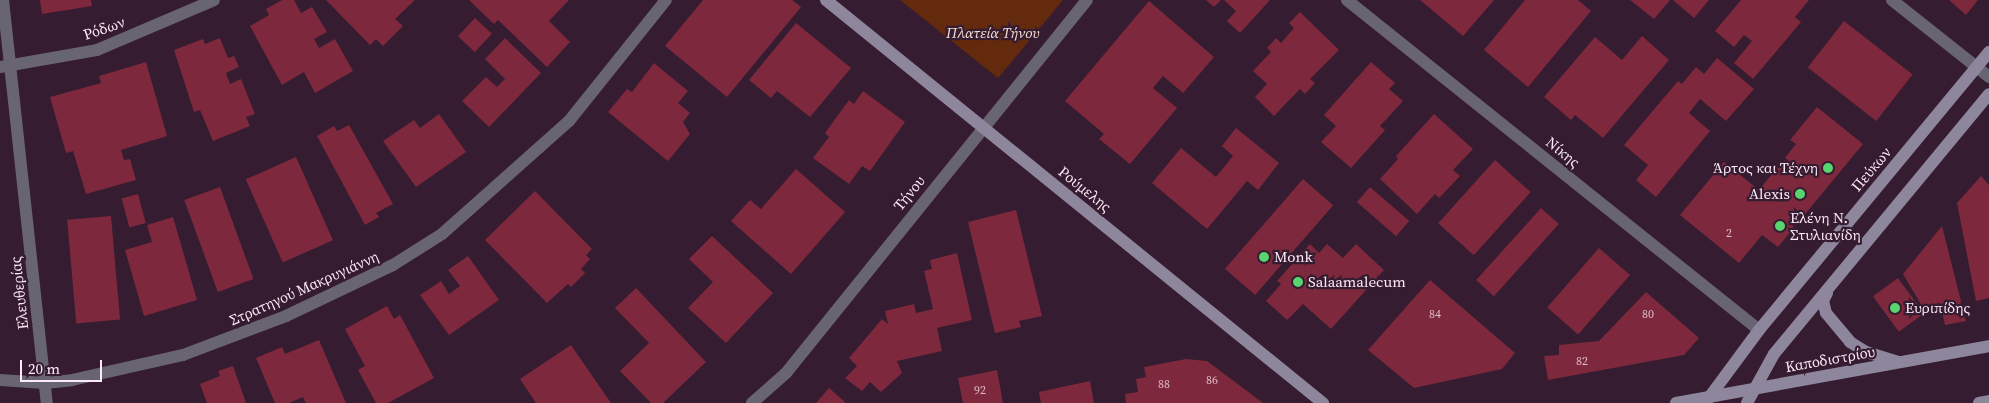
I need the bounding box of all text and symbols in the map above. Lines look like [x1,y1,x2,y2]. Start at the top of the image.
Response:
street label: Ρόδων [81,13,127,43]
park label: Πλατεία Τήνου [946,24,1040,42]
street label: Νίκης [1542,133,1584,171]
street label: Πεύκων [1847,143,1895,195]
place label: Άρτος και Τέχνη [1713,159,1818,177]
street label: Ρούμελης [1055,162,1115,216]
marker: Άρτος και Τέχνη [1822,162,1834,174]
street label: Τήνου [890,172,928,214]
place label: Alexis [1749,185,1790,203]
marker: Alexis [1794,188,1806,200]
place label: Ελένη Ν. Στυλιανίδη [1790,208,1861,243]
marker: Ελένη Ν. Στυλιανίδη [1774,220,1786,232]
house number: 2 [1726,227,1732,241]
street label: Στρατηγού Μακρυγιάννη [227,247,381,329]
place label: Monk [1274,248,1313,266]
marker: Monk [1258,251,1270,263]
street label: Ελευθερίας [6,255,32,331]
place label: Salaamalecum [1308,273,1406,291]
marker: Salaamalecum [1292,276,1304,288]
place label: Ευριπίδης [1905,299,1970,317]
marker: Ευριπίδης [1889,302,1901,314]
house number: 84 [1429,308,1441,322]
house number: 80 [1642,308,1654,322]
street label: Καποδιστρίου [1784,342,1876,376]
scale bar [22,350,105,382]
house number: 82 [1576,355,1588,369]
text: 20 m [28,358,60,379]
house number: 86 [1206,374,1218,388]
house number: 88 [1158,378,1170,392]
house number: 92 [974,384,986,398]

